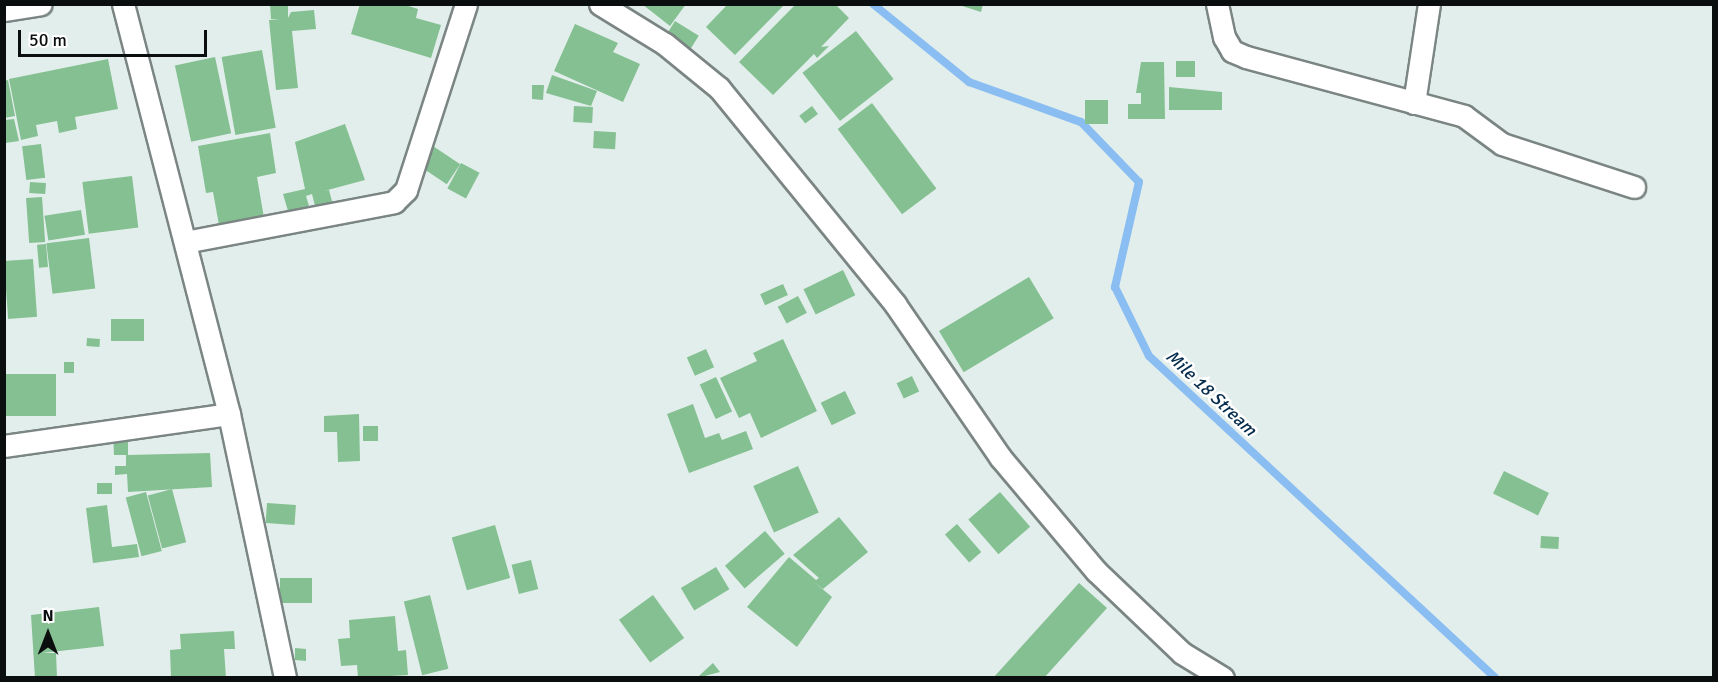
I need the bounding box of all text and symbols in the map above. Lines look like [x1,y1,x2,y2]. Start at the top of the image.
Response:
scale bar [21,18,210,56]
text: 50 m [29,29,67,51]
water label: Mile 18 Stream [1161,346,1261,440]
north arrow [18,604,78,664]
text: N [42,606,54,626]

